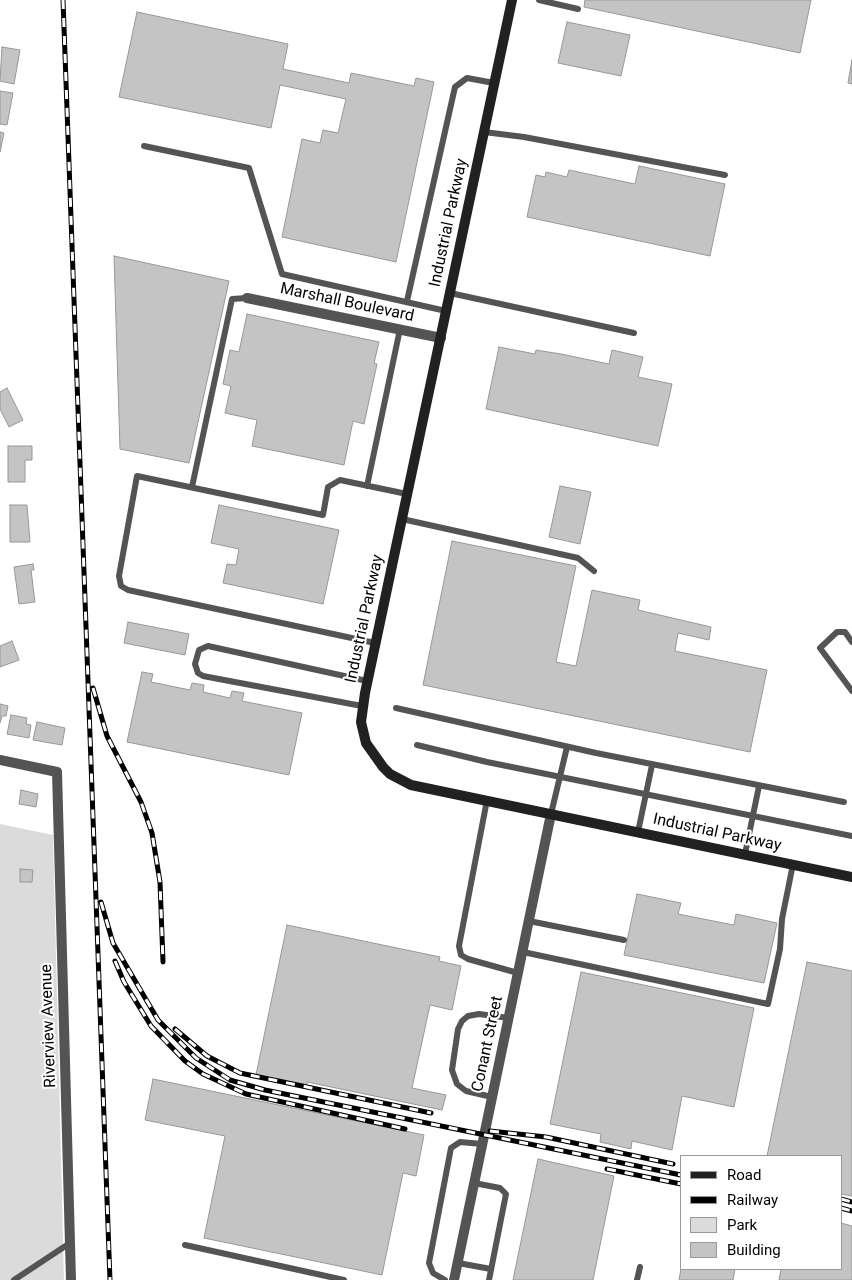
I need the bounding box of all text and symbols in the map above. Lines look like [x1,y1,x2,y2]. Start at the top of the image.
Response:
street label: Industrial Parkway [426,157,472,289]
street label: Marshall Boulevard [278,279,416,327]
street label: Industrial Parkway [342,553,388,685]
street label: Industrial Parkway [651,810,783,856]
street label: Riverview Avenue [37,964,61,1088]
street label: Conant Street [468,994,508,1094]
legend [680,1155,842,1270]
text: Road [727,1166,761,1184]
text: Railway [727,1191,778,1209]
text: Park [727,1216,757,1234]
text: Building [727,1241,781,1259]

